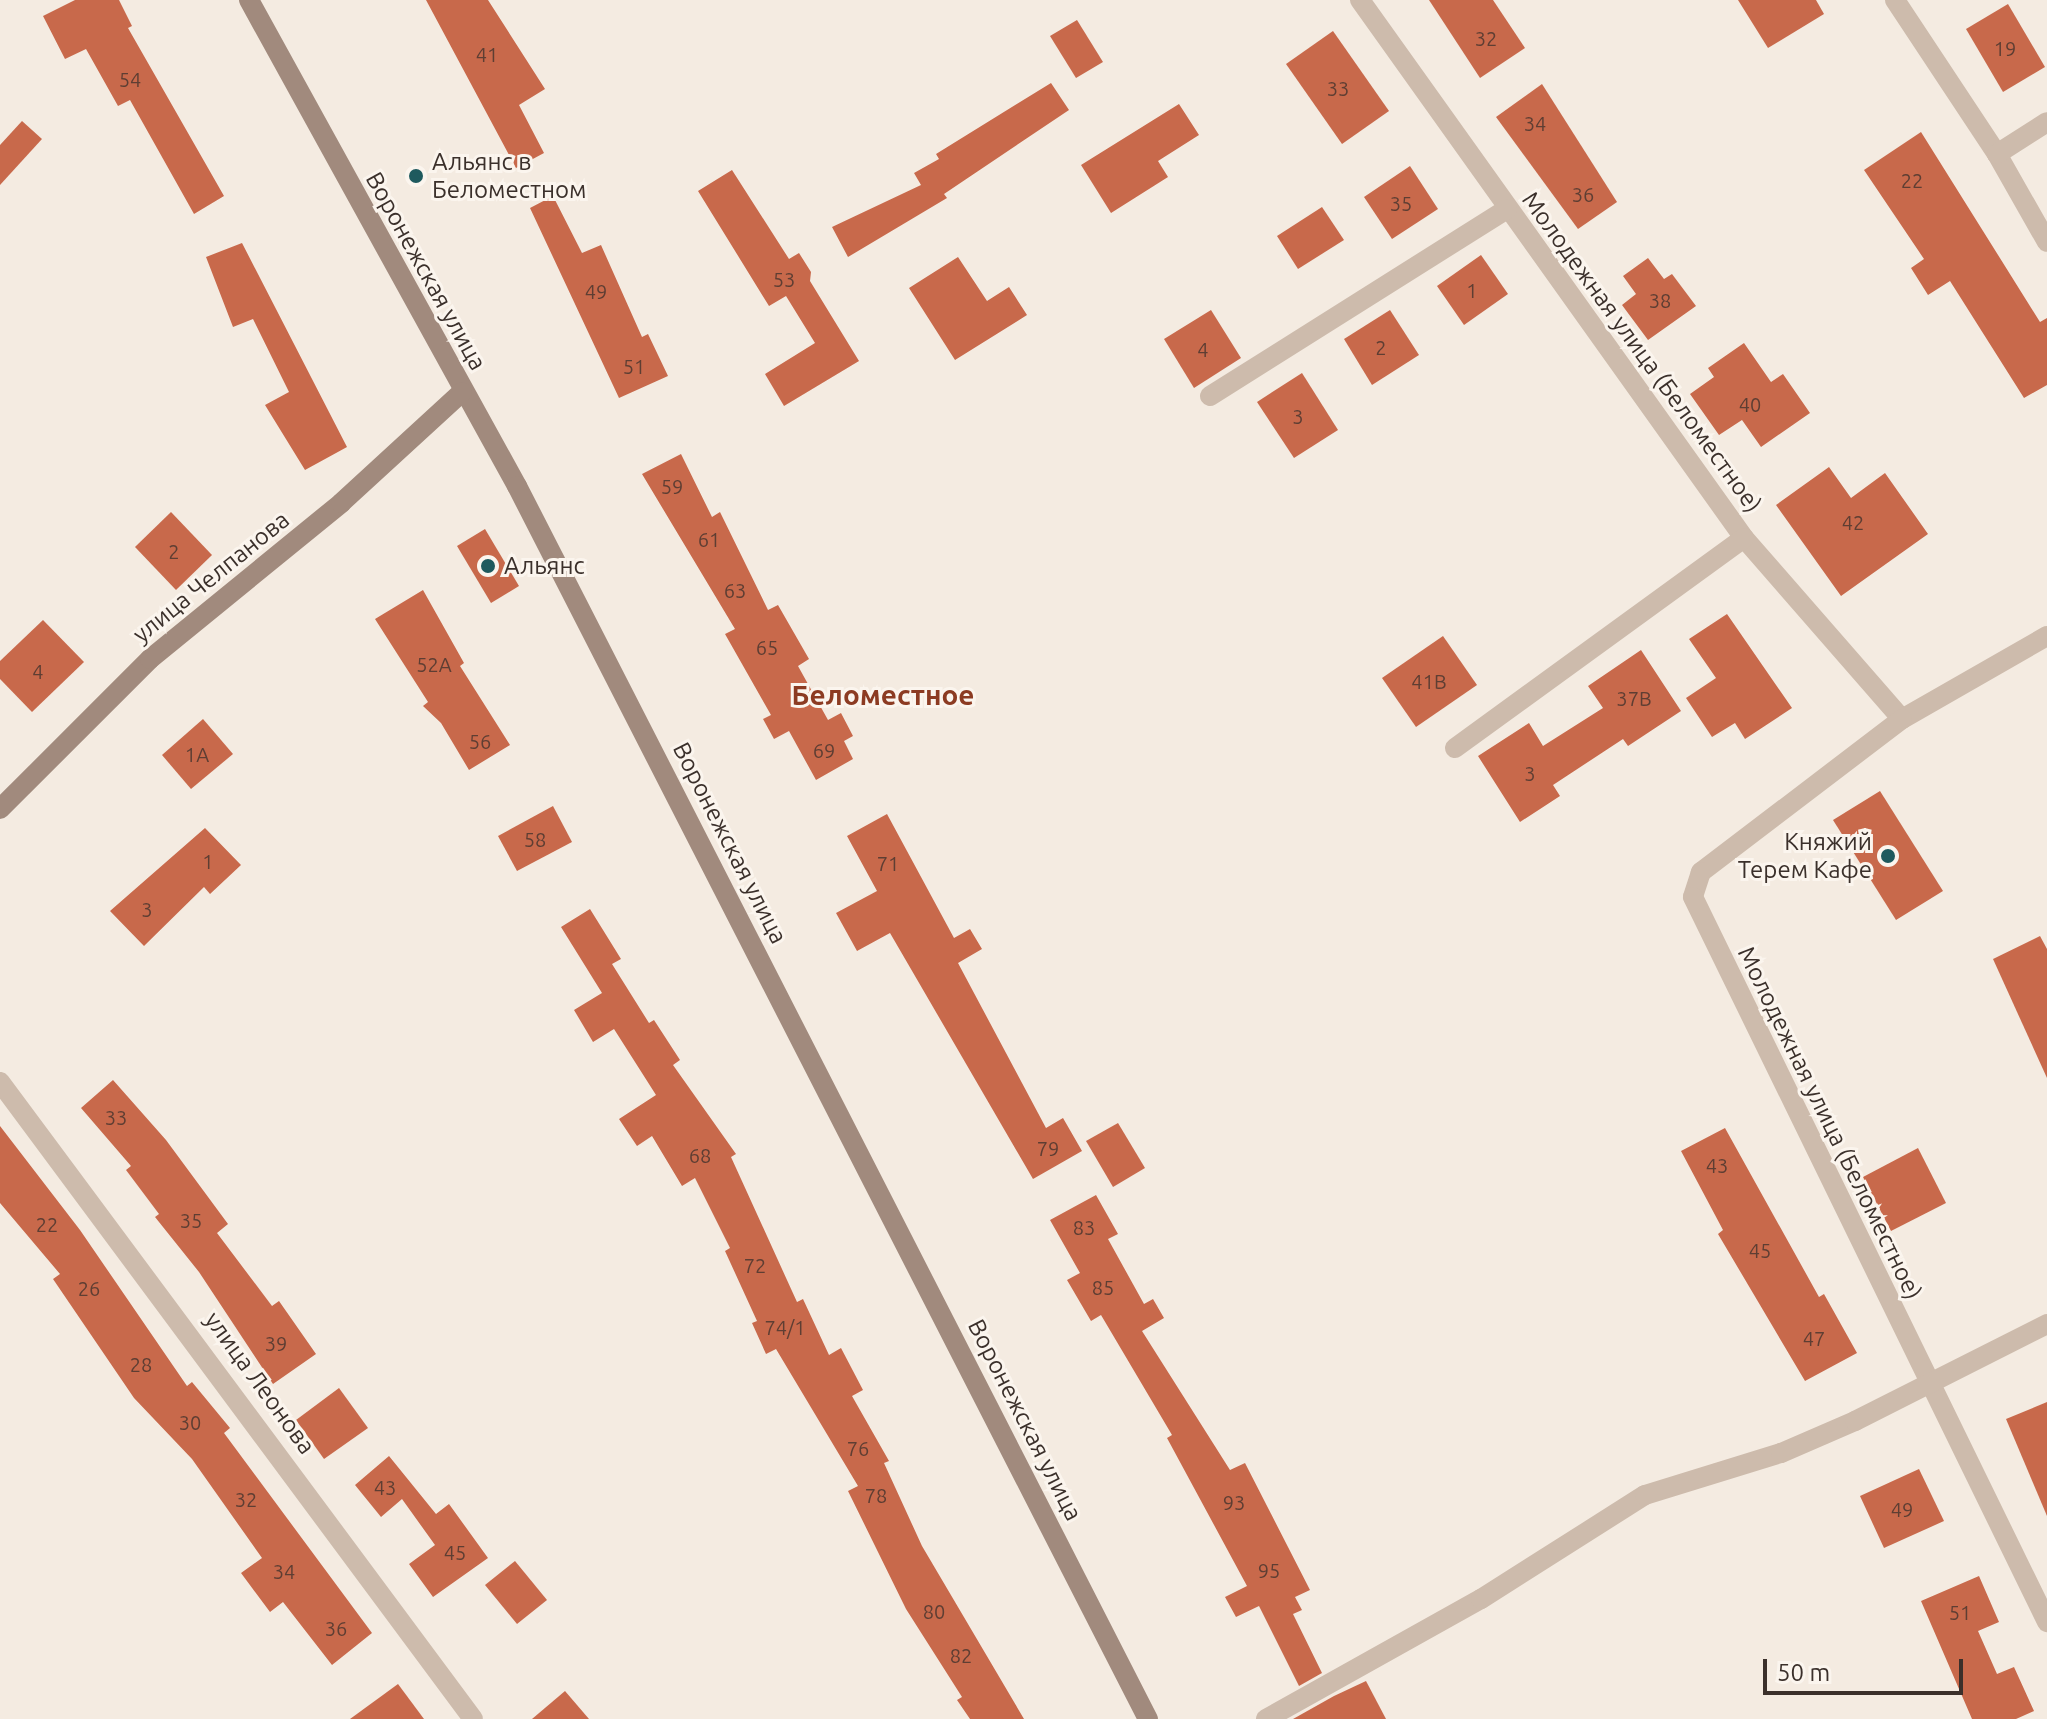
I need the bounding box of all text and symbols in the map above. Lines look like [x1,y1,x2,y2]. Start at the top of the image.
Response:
house number: 32 [1475,26,1497,50]
house number: 19 [1994,36,2016,60]
house number: 41 [476,42,498,66]
house number: 54 [119,67,141,91]
house number: 33 [1327,76,1349,100]
house number: 34 [1524,111,1546,135]
place label: Альянс в Беломестном [432,148,586,204]
street label: Воронежская улица [360,167,492,375]
marker: Альянс в Беломестном [407,167,425,185]
house number: 22 [1901,168,1923,192]
house number: 36 [1572,182,1594,206]
street label: Молодежная улица (Беломестное) [1516,186,1768,518]
house number: 35 [1390,191,1412,215]
house number: 53 [773,267,795,291]
house number: 1 [1466,278,1478,302]
house number: 49 [585,279,607,303]
house number: 38 [1649,288,1671,312]
house number: 2 [1375,335,1387,359]
house number: 4 [1197,337,1209,361]
house number: 51 [623,354,645,378]
house number: 40 [1739,392,1761,416]
house number: 3 [1292,404,1304,428]
house number: 59 [661,474,683,498]
street label: улица Челпанова [127,505,295,649]
house number: 42 [1842,510,1864,534]
house number: 61 [698,527,720,551]
house number: 2 [168,539,180,563]
place label: Альянс [504,552,585,580]
marker: Альянс [479,557,497,575]
house number: 63 [724,578,746,602]
house number: 65 [756,635,778,659]
house number: 52А [416,652,452,676]
house number: 4 [32,659,44,683]
house number: 41В [1411,669,1447,693]
district label: Беломестное [792,678,974,712]
house number: 37В [1616,686,1652,710]
house number: 56 [469,729,491,753]
street label: Воронежская улица [667,738,793,948]
house number: 69 [813,738,835,762]
house number: 1А [185,742,209,766]
house number: 3 [1524,761,1536,785]
house number: 58 [524,827,546,851]
place label: Княжий Терем Кафе [1738,828,1872,884]
marker: Княжий Терем Кафе [1879,847,1897,865]
house number: 1 [202,849,214,873]
house number: 71 [877,851,899,875]
house number: 3 [141,897,153,921]
street label: Молодежная улица (Беломестное) [1732,942,1928,1304]
house number: 33 [105,1105,127,1129]
house number: 79 [1037,1136,1059,1160]
house number: 68 [689,1143,711,1167]
house number: 43 [1706,1153,1728,1177]
house number: 35 [180,1208,202,1232]
house number: 22 [36,1212,58,1236]
house number: 83 [1073,1215,1095,1239]
house number: 45 [1749,1238,1771,1262]
house number: 72 [744,1253,766,1277]
house number: 85 [1092,1275,1114,1299]
house number: 26 [78,1276,100,1300]
street label: улица Леонова [199,1306,321,1460]
house number: 74/1 [764,1315,806,1339]
street label: Воронежская улица [962,1315,1088,1525]
house number: 47 [1803,1326,1825,1350]
house number: 39 [265,1331,287,1355]
house number: 28 [130,1352,152,1376]
house number: 30 [179,1410,201,1434]
house number: 76 [847,1436,869,1460]
house number: 43 [374,1475,396,1499]
house number: 78 [865,1483,887,1507]
house number: 32 [235,1487,257,1511]
house number: 93 [1223,1490,1245,1514]
house number: 49 [1891,1497,1913,1521]
house number: 45 [444,1540,466,1564]
house number: 95 [1258,1558,1280,1582]
house number: 34 [273,1559,295,1583]
house number: 80 [923,1599,945,1623]
house number: 51 [1949,1600,1971,1624]
house number: 36 [325,1616,347,1640]
house number: 82 [950,1643,972,1667]
scale bar [1767,1643,1967,1693]
text: 50 m [1777,1659,1830,1686]

